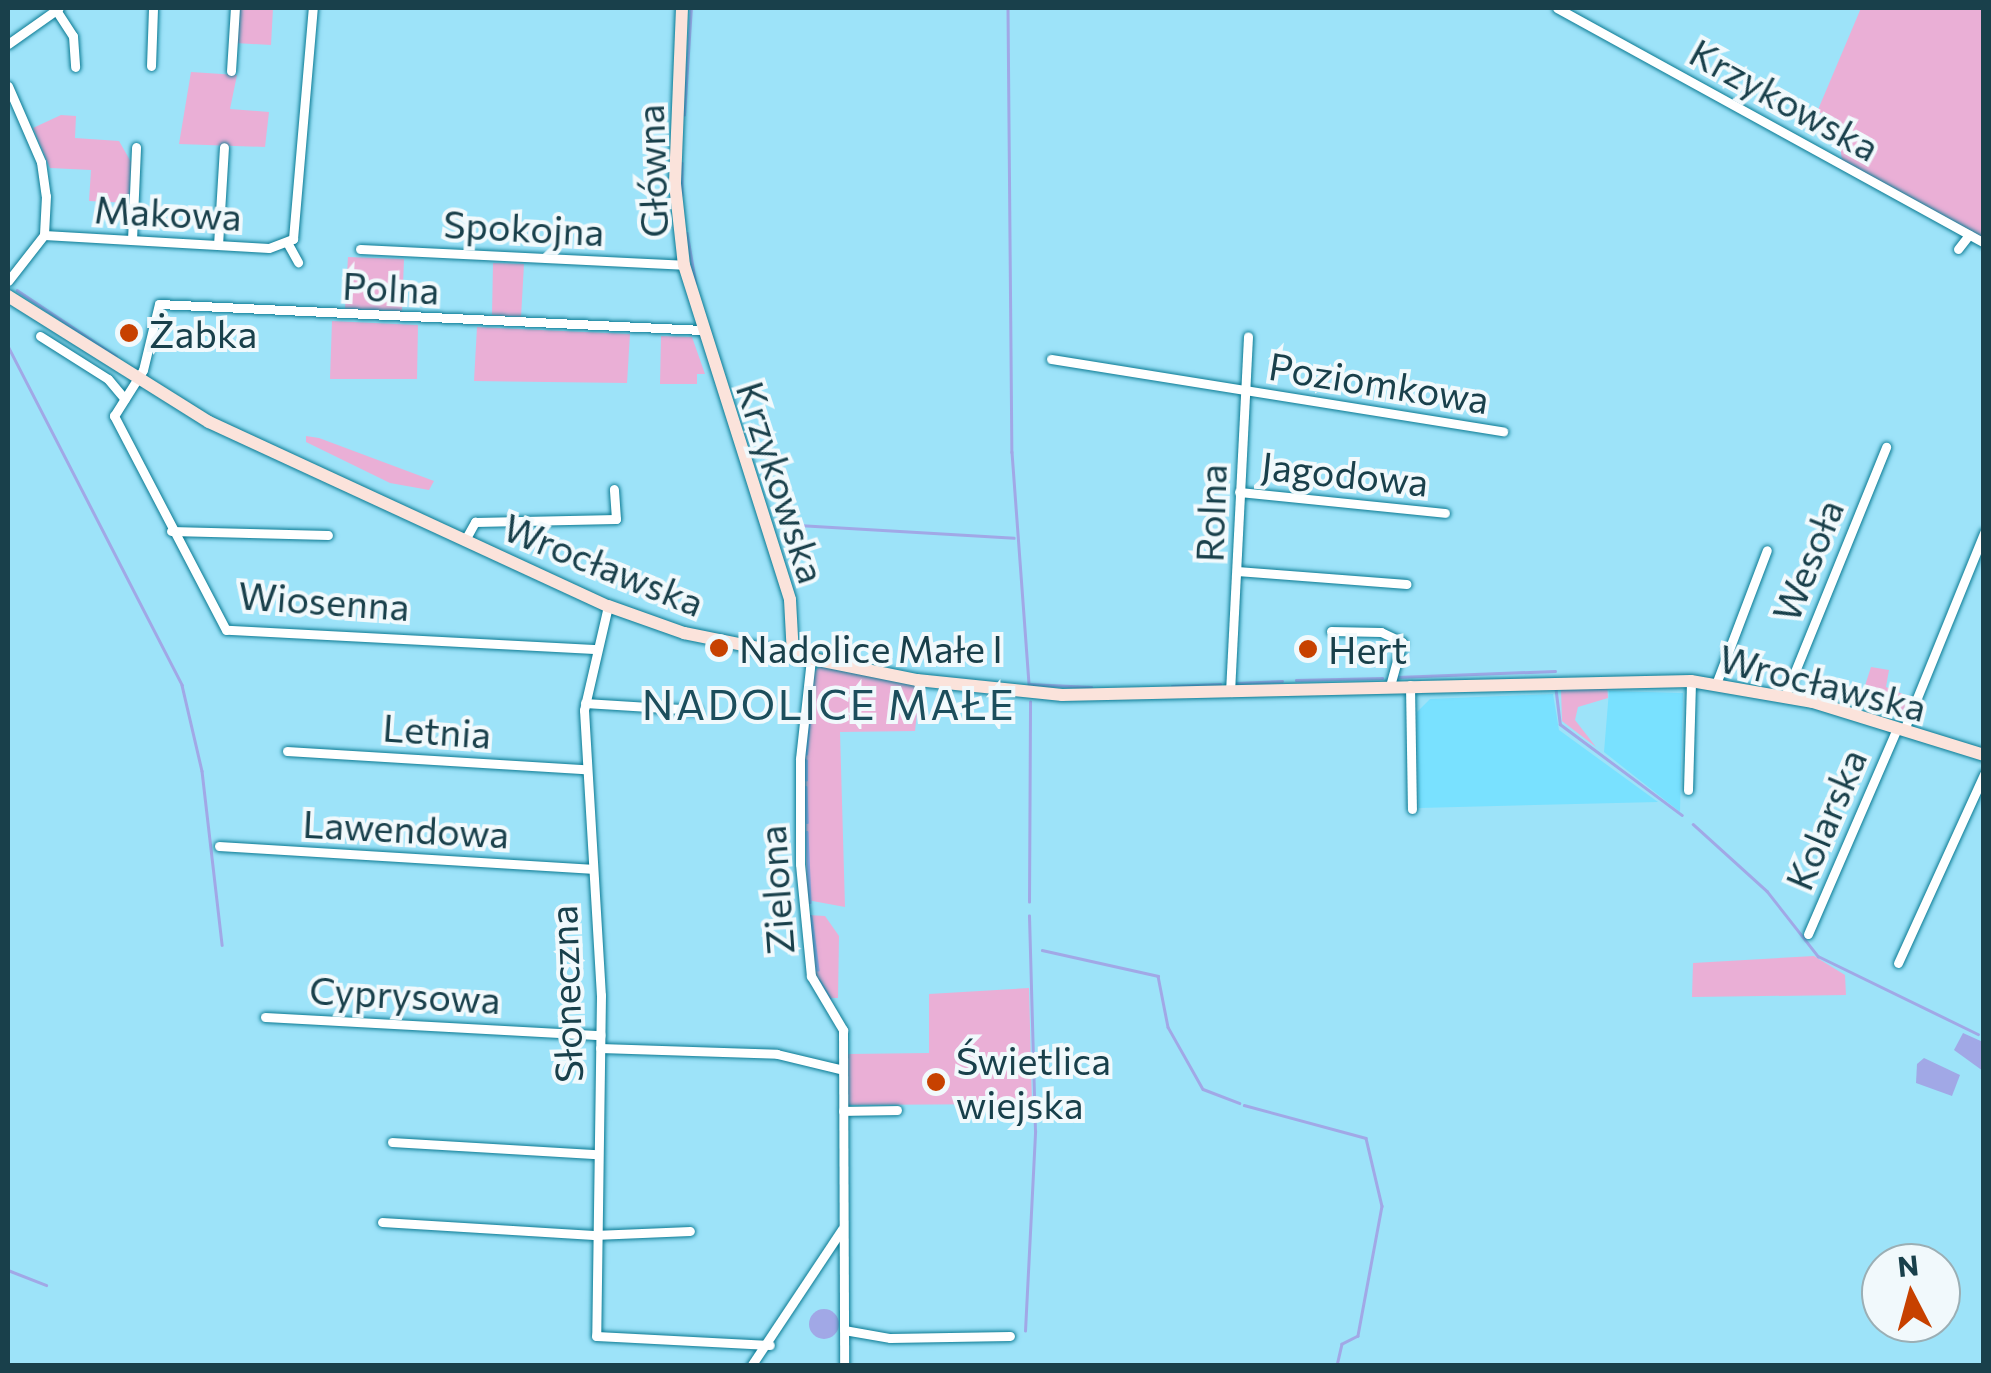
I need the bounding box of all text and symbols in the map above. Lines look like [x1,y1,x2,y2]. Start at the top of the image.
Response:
street label: Krzykowska [1683,28,1887,170]
street label: Główna [626,104,676,238]
street label: Makowa [93,185,243,239]
street label: Spokojna [442,200,606,254]
street label: Polna [341,262,441,312]
place label: Żabka [149,310,257,356]
marker: Żabka [118,322,140,344]
street label: Poziomkowa [1266,342,1492,422]
street label: Krzykowska [728,376,836,588]
street label: Jagodowa [1259,442,1431,504]
street label: Rolna [1185,463,1235,563]
street label: Wesoła [1762,492,1852,628]
street label: Wrocławska [497,503,711,625]
street label: Wiosenna [237,571,411,629]
place label: Nadolice Małe I [739,625,1003,671]
place label: Hert [1328,626,1407,672]
street label: Wrocławska [1715,634,1931,730]
marker: Nadolice Małe I [708,637,730,659]
marker: Hert [1297,638,1319,660]
district label: NADOLICE MAŁE [642,678,1016,728]
street label: Letnia [381,703,493,757]
street label: Kolarska [1775,742,1875,896]
street label: Lawendowa [302,800,510,856]
street label: Zielona [748,824,802,956]
street label: Słoneczna [539,904,591,1084]
street label: Cyprysowa [308,966,502,1022]
place label: Świetlica wiejska [956,1037,1111,1126]
marker: Świetlica wiejska [925,1071,947,1093]
north arrow [1861,1243,1961,1343]
text: N [1896,1247,1920,1283]

